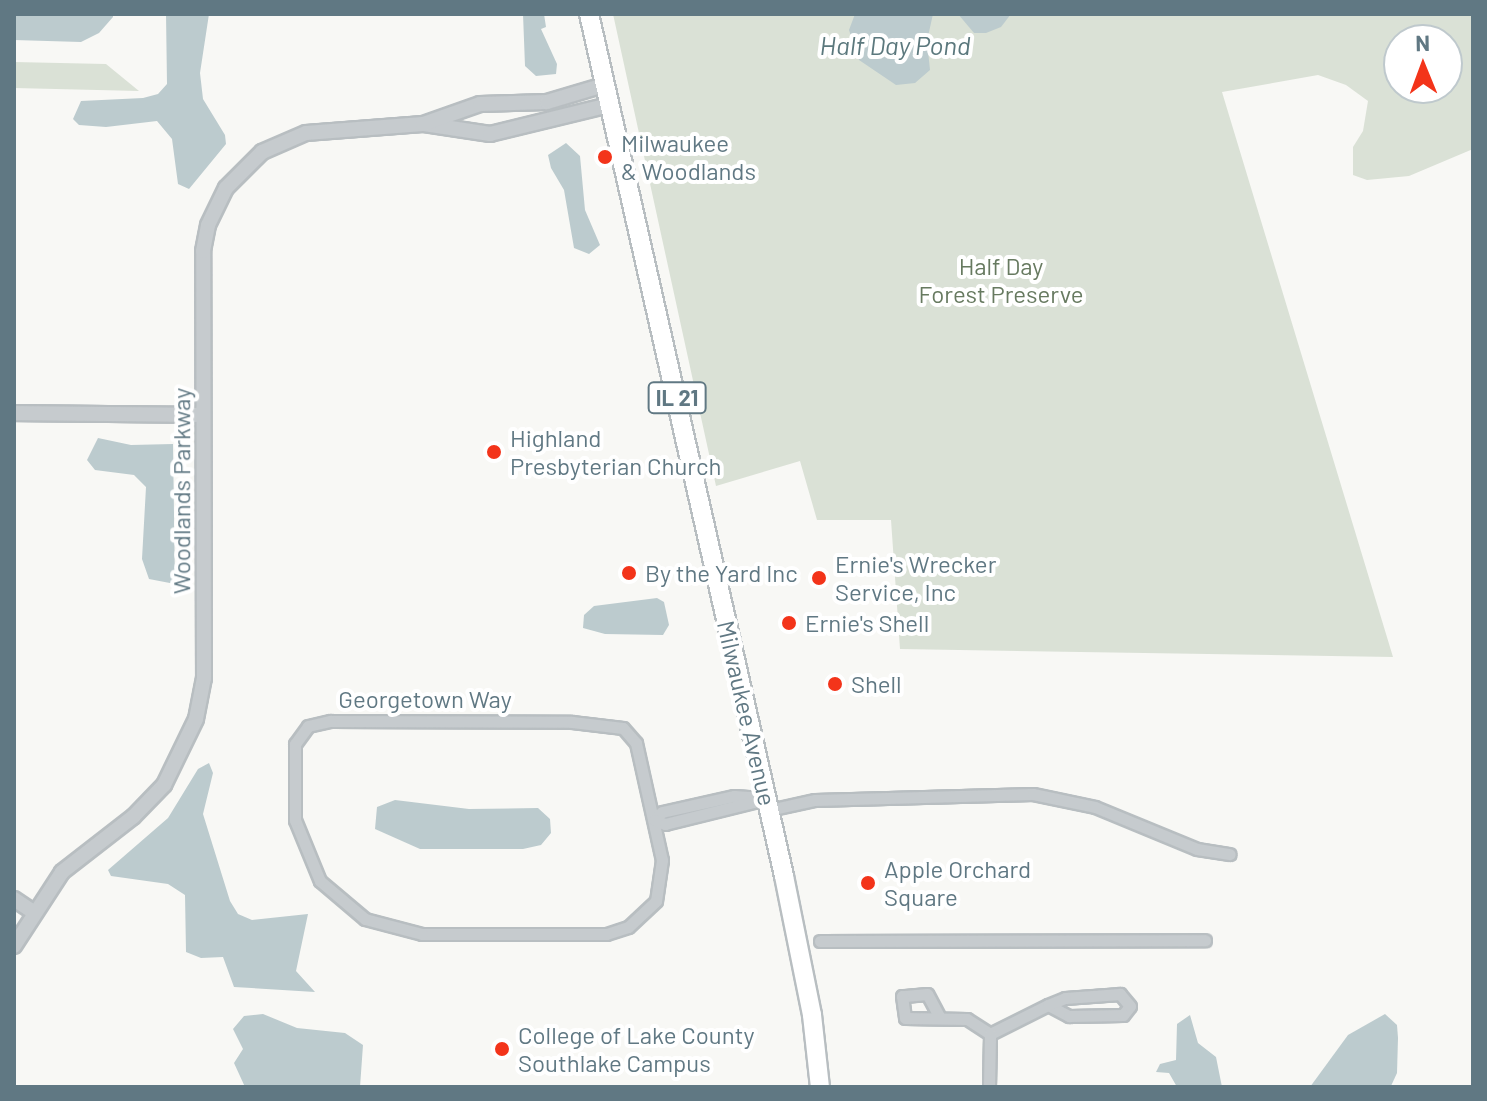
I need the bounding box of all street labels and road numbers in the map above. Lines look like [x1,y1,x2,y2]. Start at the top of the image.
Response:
road number: IL 21 [647,380,707,416]
street label: Woodlands Parkway [167,388,195,594]
street label: Milwaukee Avenue [712,618,782,808]
street label: Georgetown Way [338,685,512,713]

